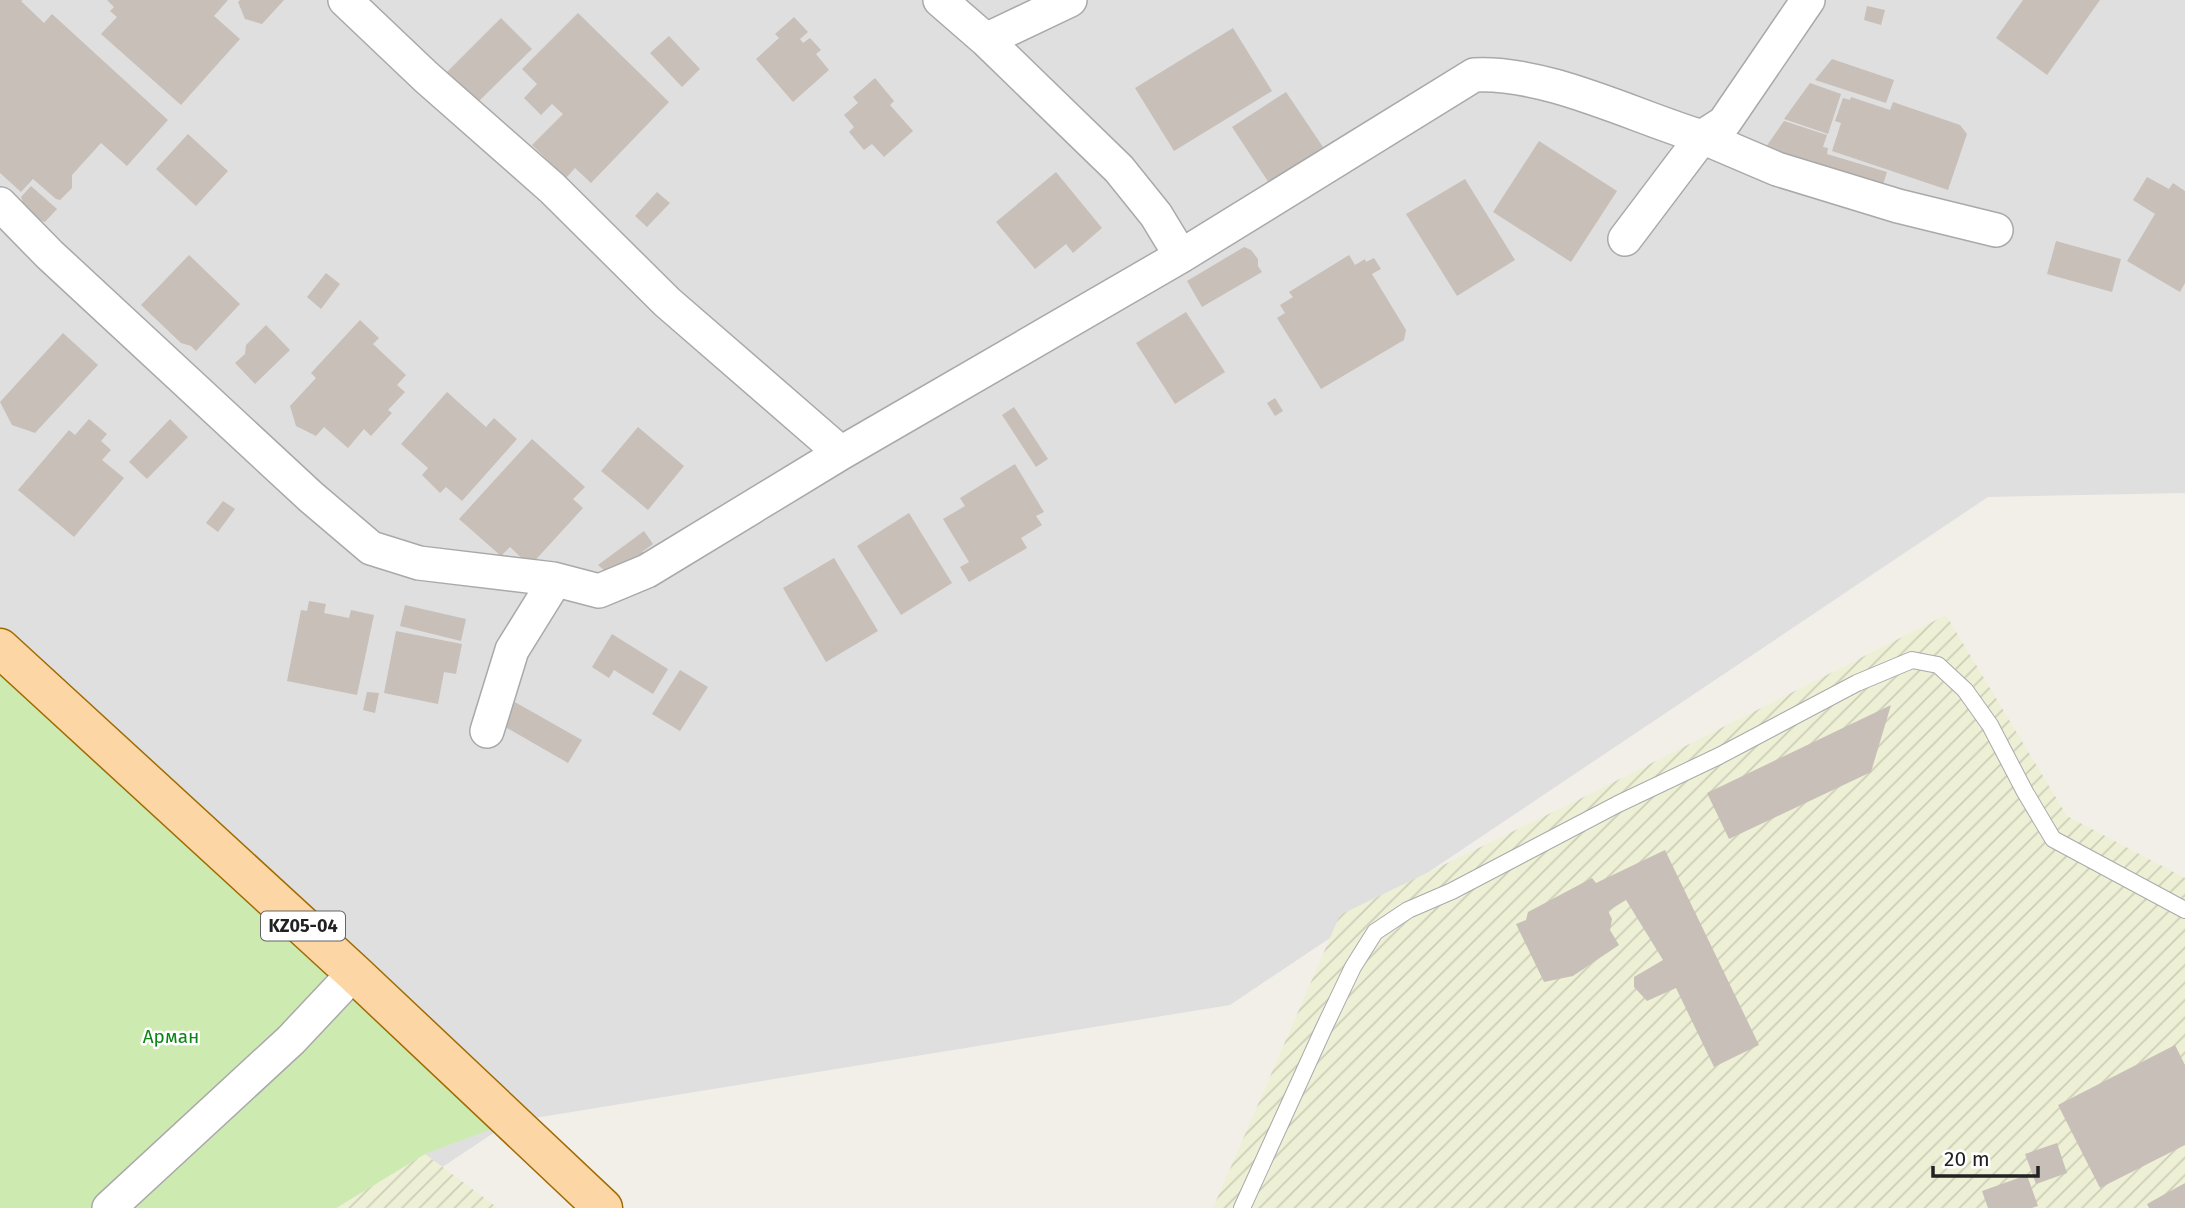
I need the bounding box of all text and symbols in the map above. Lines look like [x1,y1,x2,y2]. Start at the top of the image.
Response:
road number: KZ05-04 [261,911,345,940]
park label: Арман [143,1025,199,1048]
scale bar [1933,1134,2038,1178]
text: 20 m [1944,1146,1990,1172]

